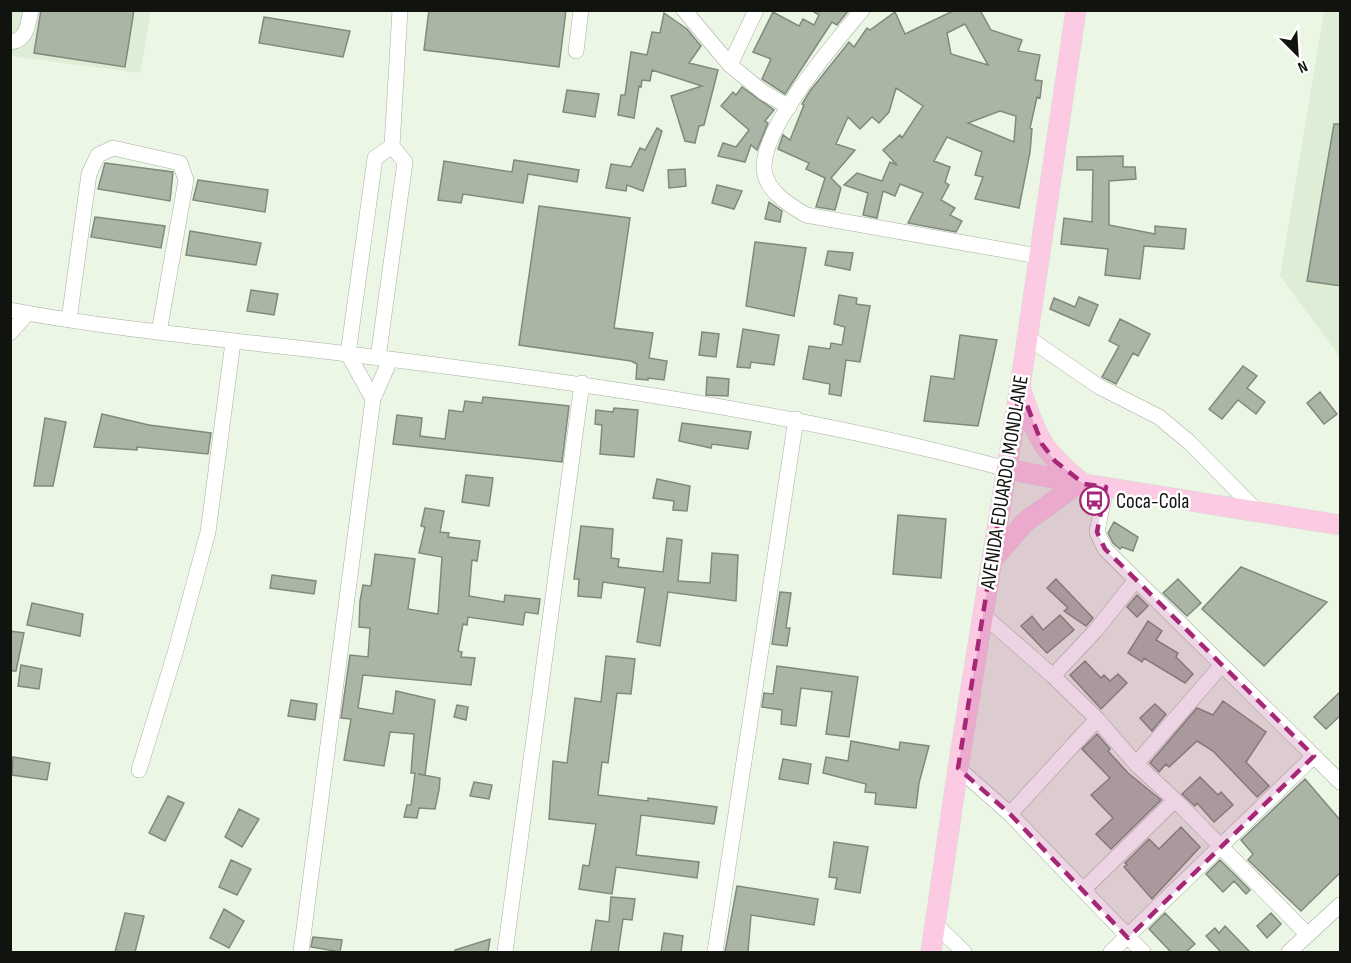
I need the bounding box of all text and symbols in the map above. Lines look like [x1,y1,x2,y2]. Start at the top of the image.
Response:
north arrow [1267,24,1327,84]
text: N [1295,56,1310,77]
street label: AVENIDA EDUARDO MONDLANE [975,373,1034,592]
bus stop icon: Coca-Cola [1079,485,1111,517]
place label: Coca-Cola [1116,489,1189,514]

